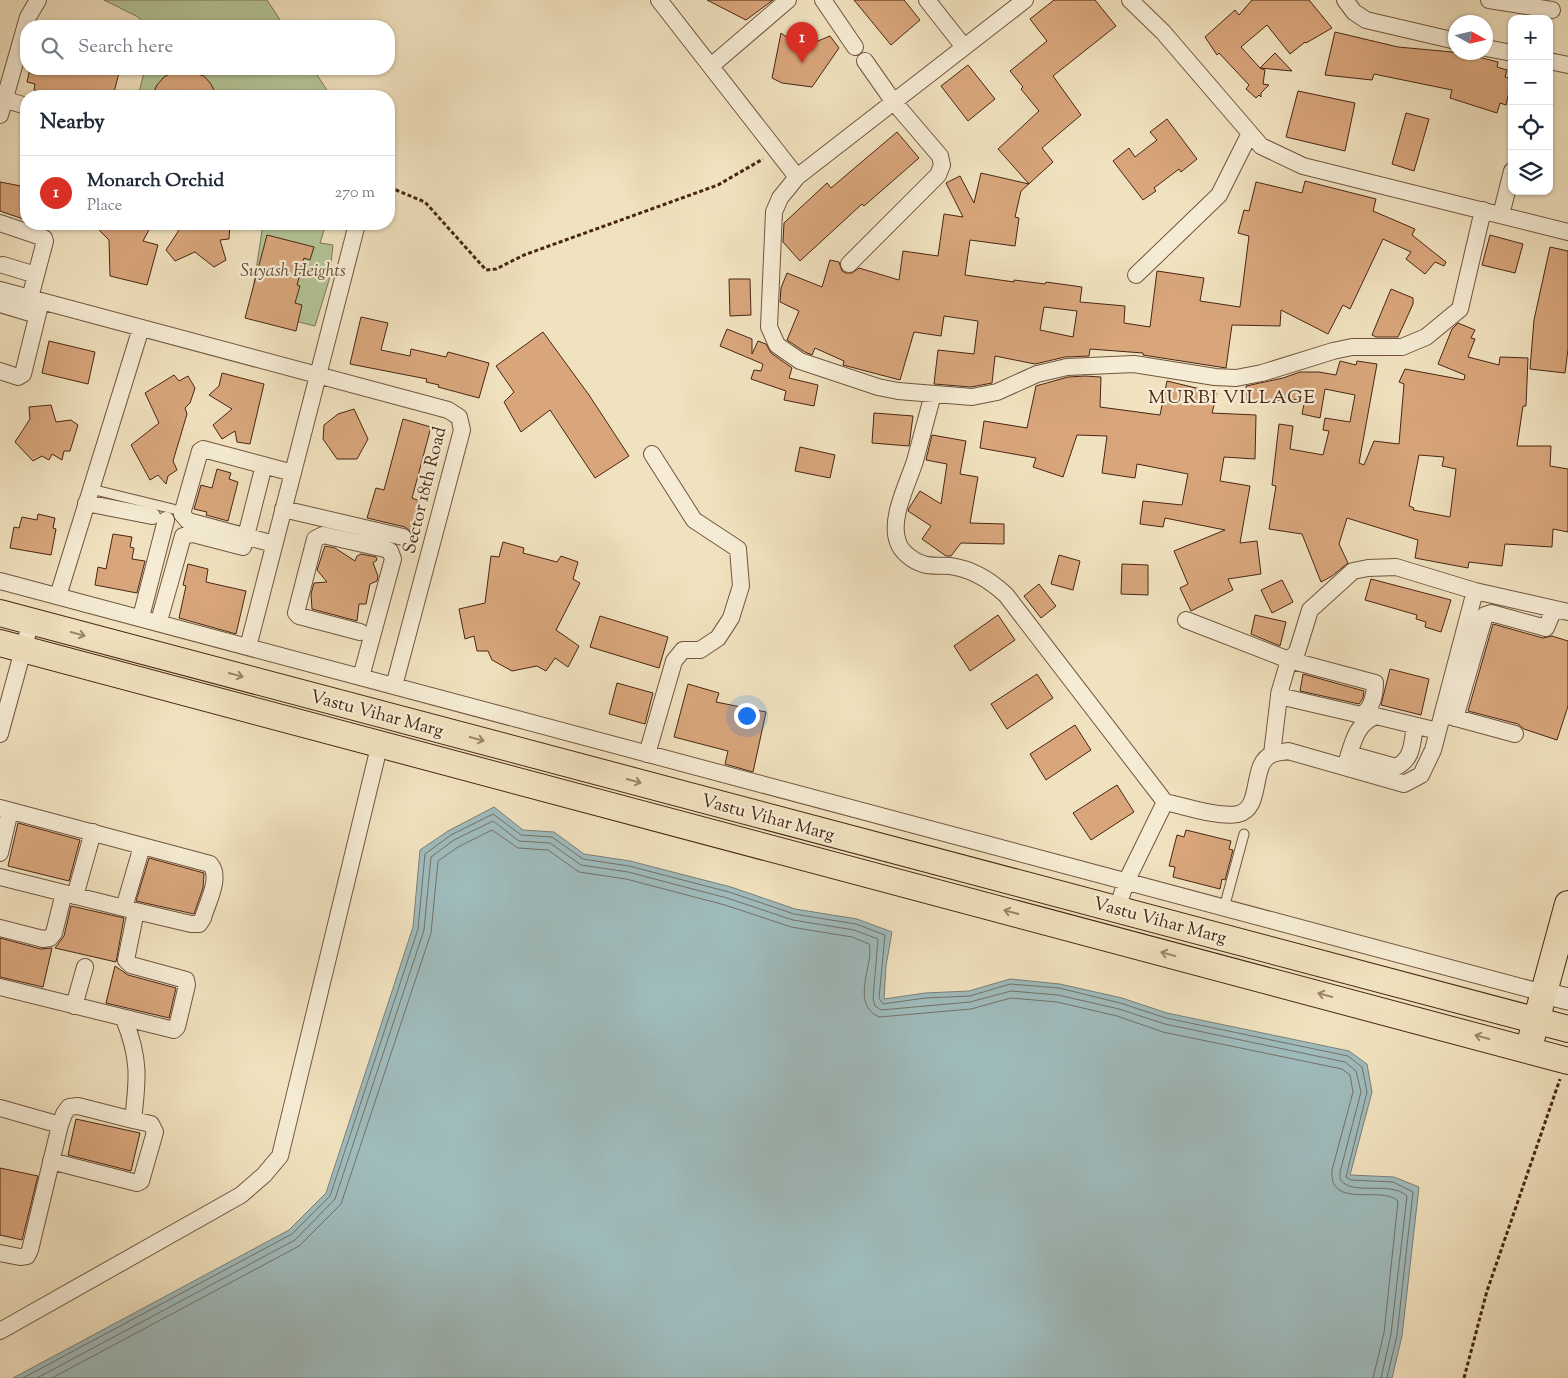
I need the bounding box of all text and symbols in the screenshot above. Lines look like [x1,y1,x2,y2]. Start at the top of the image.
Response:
north arrow [1448,15,1493,60]
map controls [1508,15,1553,195]
button: + [1508,15,1553,60]
search box [20,20,395,75]
pin: 1 [786,22,818,63]
icon: search [38,34,66,62]
text: Search here [78,34,173,61]
button: − [1508,60,1553,105]
button: locate [1508,105,1553,150]
text: Nearby [40,108,105,138]
button: layers [1508,150,1553,195]
text: Monarch Orchid [87,168,224,195]
text: 1 [53,182,59,205]
text: 270 m [335,182,375,205]
text: Place [87,195,122,218]
park label: Suyash Heights [240,259,346,285]
district label: MURBI VILLAGE [1148,385,1316,412]
street label: Sector 18th Road [398,424,454,557]
one-way arrow [70,629,86,639]
one-way arrow [227,671,243,681]
street label: Vastu Vihar Marg [307,685,446,745]
your location [734,703,760,729]
one-way arrow [469,735,485,745]
one-way arrow [626,777,642,786]
street label: Vastu Vihar Marg [698,789,837,849]
street label: Vastu Vihar Marg [1090,892,1229,952]
one-way arrow [1003,906,1019,916]
one-way arrow [1160,948,1176,958]
one-way arrow [1317,990,1333,1000]
one-way arrow [1474,1032,1490,1042]

